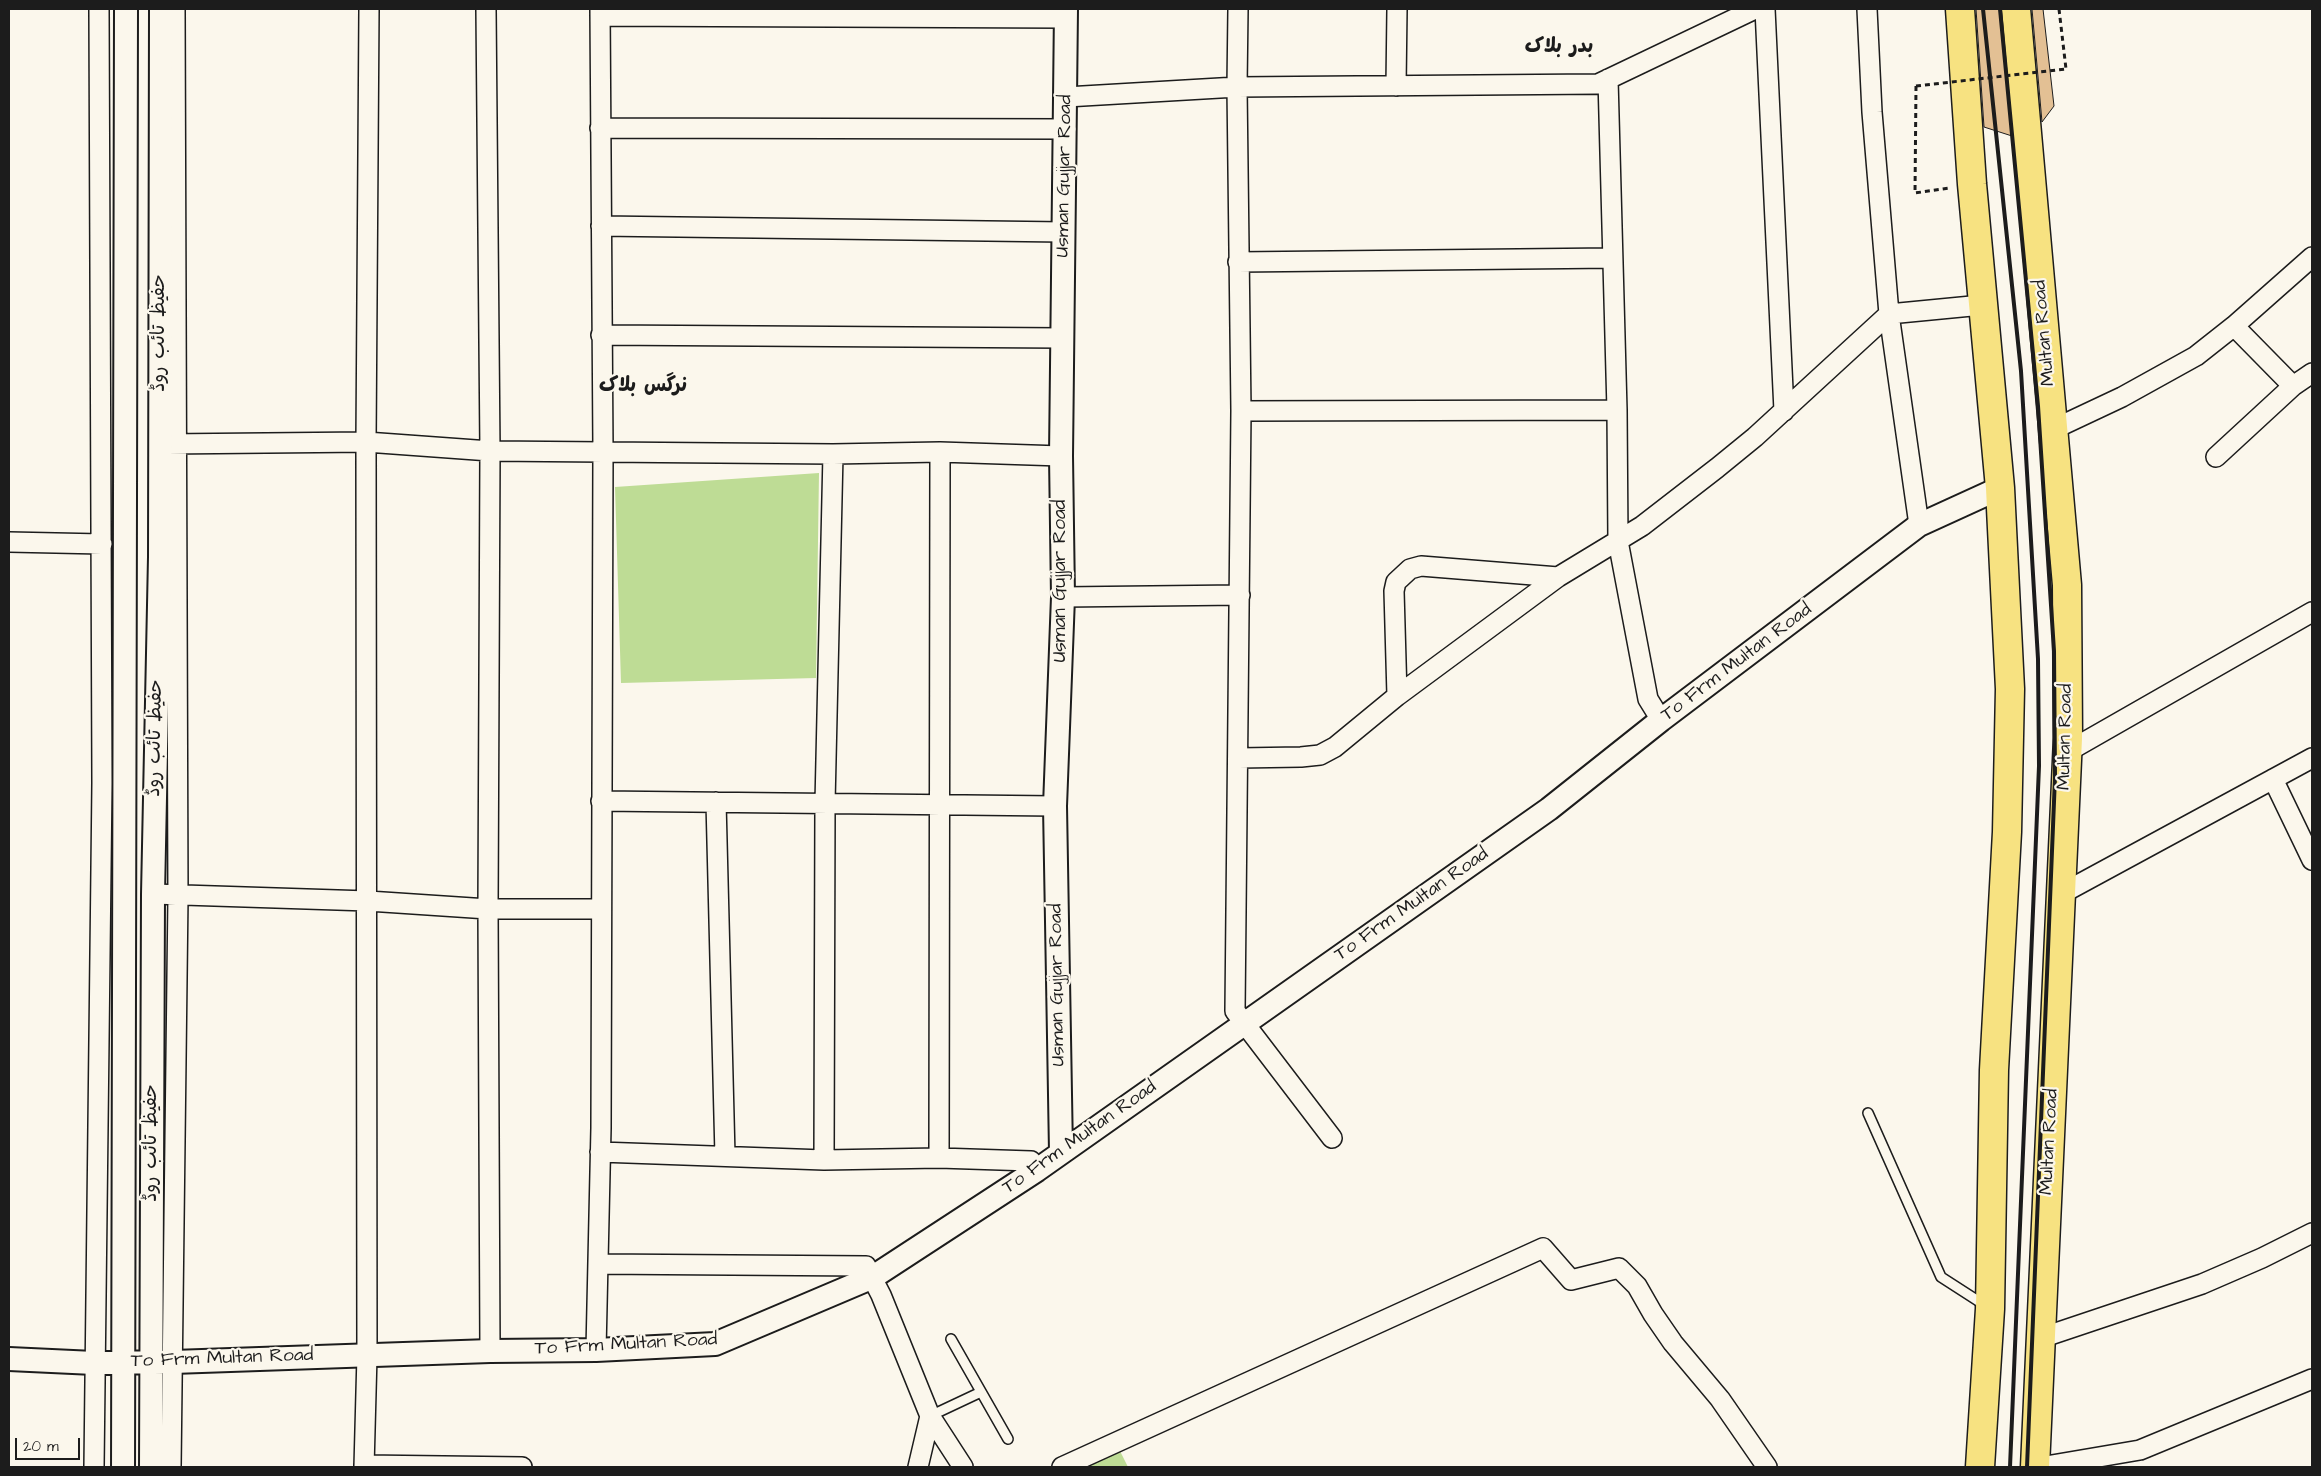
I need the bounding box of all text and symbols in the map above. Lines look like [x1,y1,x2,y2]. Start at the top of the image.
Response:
district label: بدر بلاک [1525,36,1593,60]
street label: Usman Gujjar Road [1052,94,1078,258]
street label: حفیظ تائب روڈ [149,274,171,392]
street label: Multan Road [2029,279,2061,387]
district label: نرگس بلاک [599,375,687,399]
street label: Usman Gujjar Road [1050,500,1072,662]
street label: To Frm Multan Road [1657,599,1817,727]
street label: حفیظ تائب روڈ [144,679,168,797]
street label: Multan Road [2054,684,2078,790]
street label: To Frm Multan Road [1331,843,1493,967]
street label: Usman Gujjar Road [1045,903,1071,1067]
street label: To Frm Multan Road [999,1076,1161,1200]
street label: حفیظ تائب روڈ [141,1084,163,1202]
street label: Multan Road [2036,1088,2064,1196]
street label: To Frm Multan Road [534,1329,718,1361]
street label: To Frm Multan Road [130,1344,314,1374]
scale bar [18,1428,82,1460]
text: 20 m [23,1436,59,1457]

